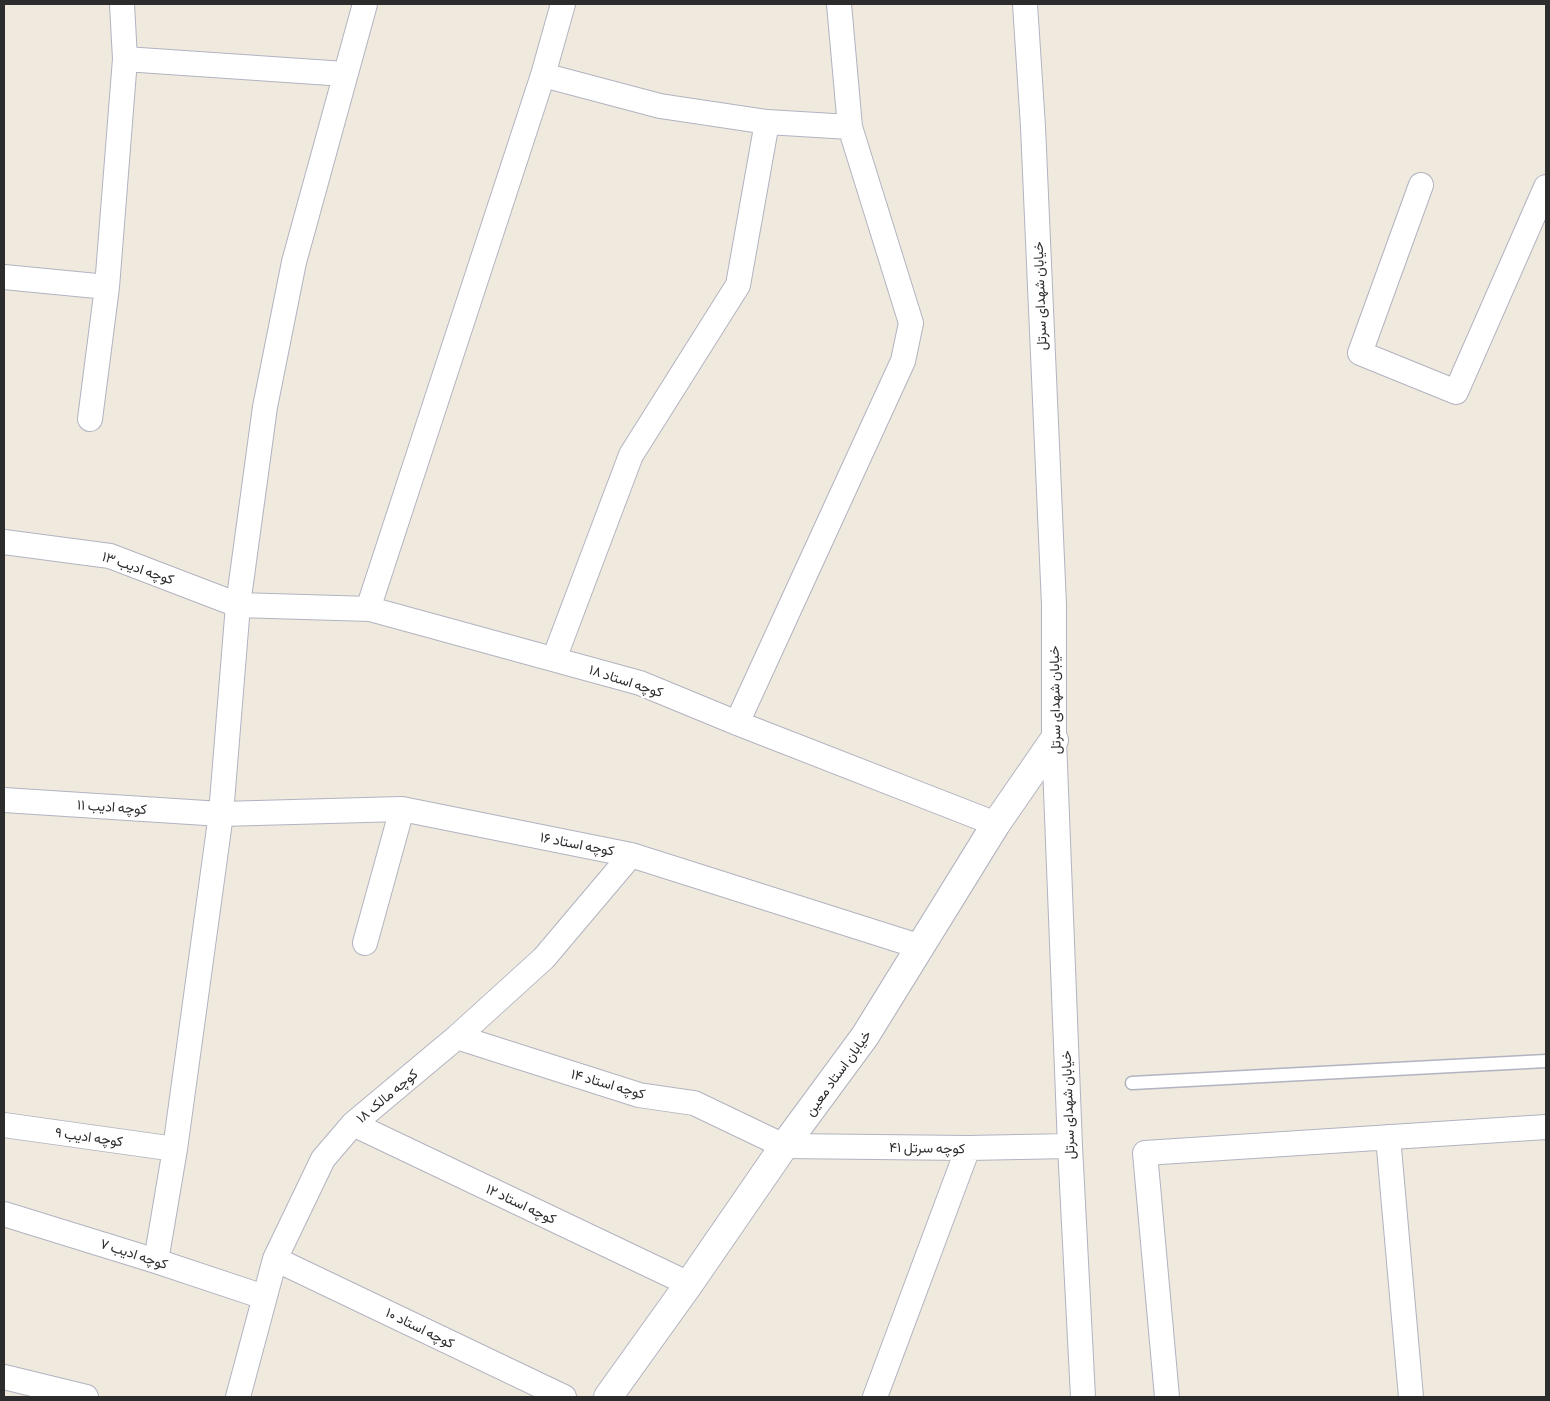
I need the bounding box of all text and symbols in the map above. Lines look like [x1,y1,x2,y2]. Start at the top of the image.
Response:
street label: خیابان شهدای سرتل [1030,241,1050,351]
street label: کوچه ادیب ۱۳ [100,548,176,588]
street label: خیابان شهدای سرتل [1046,645,1064,755]
street label: کوچه استاد ۱۸ [587,661,665,701]
street label: کوچه ادیب ۱۱ [77,796,147,818]
street label: کوچه استاد ۱۶ [538,829,616,859]
street label: خیابان استاد معین [801,1027,875,1119]
street label: خیابان شهدای سرتل [1058,1050,1078,1160]
street label: کوچه مالک ۱۸ [353,1065,421,1127]
street label: کوچه استاد ۱۴ [569,1065,647,1103]
street label: کوچه ادیب ۹ [54,1124,124,1150]
street label: کوچه سرتل ۴۱ [889,1139,965,1157]
street label: کوچه استاد ۱۲ [483,1180,559,1228]
street label: کوچه ادیب ۷ [98,1235,170,1273]
street label: کوچه استاد ۱۰ [383,1304,457,1352]

